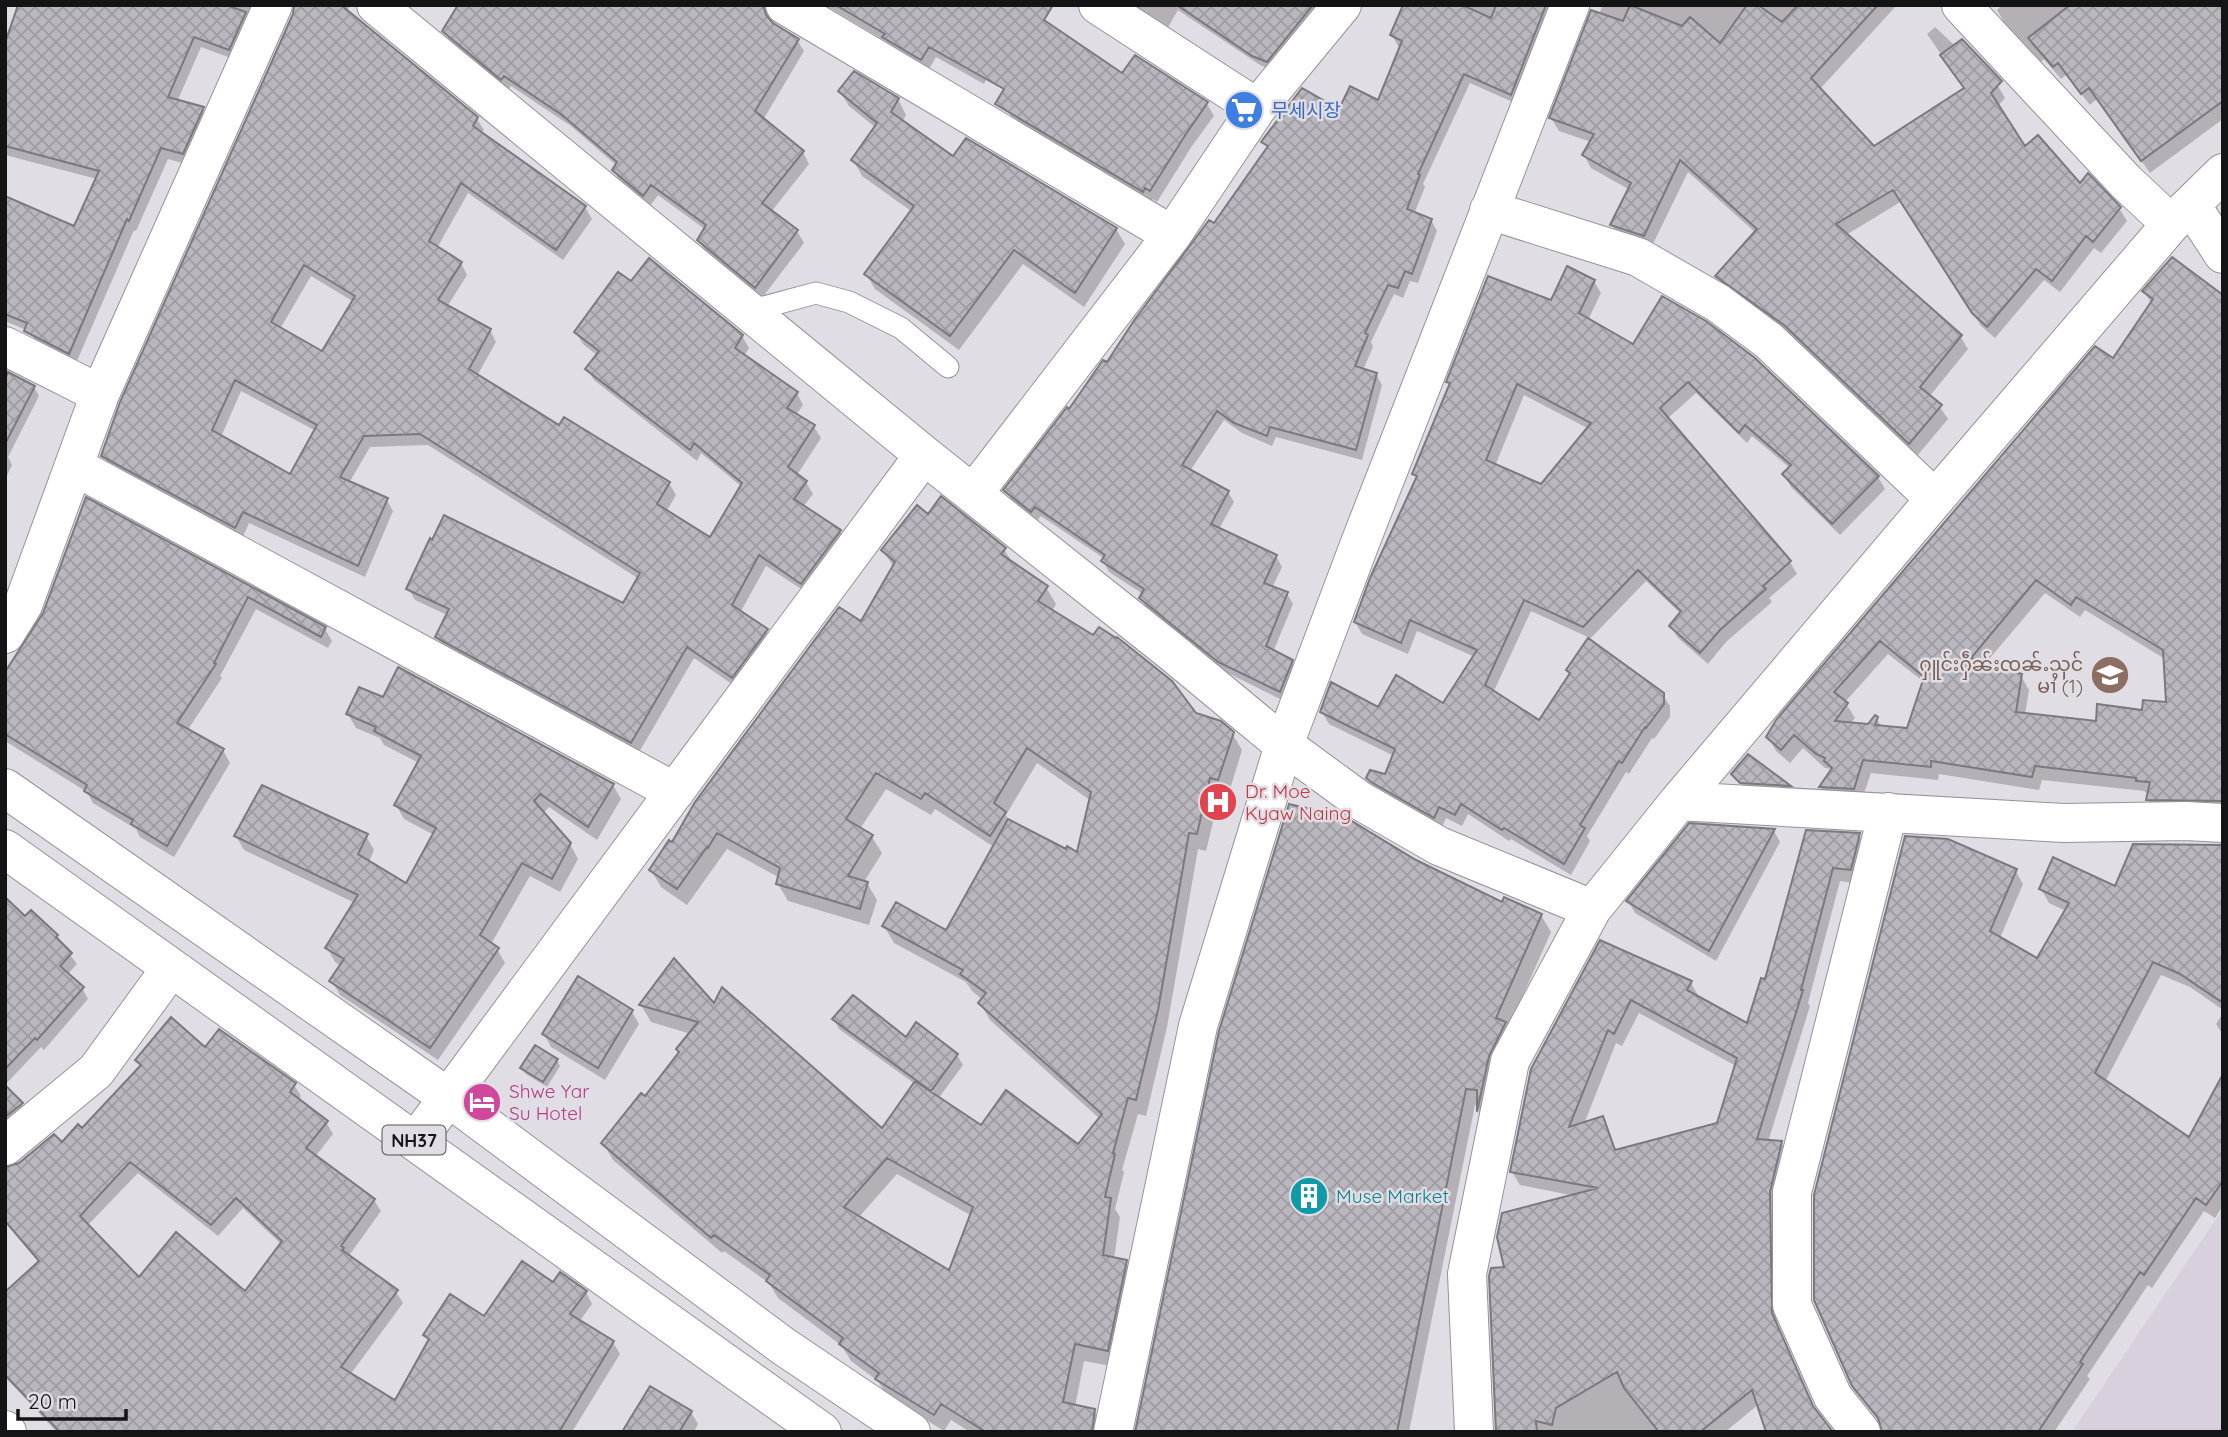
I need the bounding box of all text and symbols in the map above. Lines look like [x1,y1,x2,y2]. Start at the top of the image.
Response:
supermarket icon: 무세시장 [1223,89,1265,131]
place label: 무세시장 [1271,98,1341,122]
place label: ႁူင်းႁဵၼ်းၸၼ်ႉသုင် မၢႆ (1) [1919,650,2083,698]
school or university icon: ႁူင်းႁဵၼ်းၸၼ်ႉသုင် မၢႆ (1) [2089,654,2131,696]
place label: Dr. Moe Kyaw Naing [1245,779,1351,825]
hospital icon: Dr. Moe Kyaw Naing [1197,781,1239,823]
place label: Shwe Yar Su Hotel [509,1079,590,1125]
hotel icon: Shwe Yar Su Hotel [461,1081,503,1123]
road number: NH37 [382,1126,446,1154]
building icon: Muse Market [1288,1175,1330,1217]
place label: Muse Market [1336,1184,1449,1208]
scale bar [18,1378,126,1422]
text: 20 m [28,1388,77,1414]

